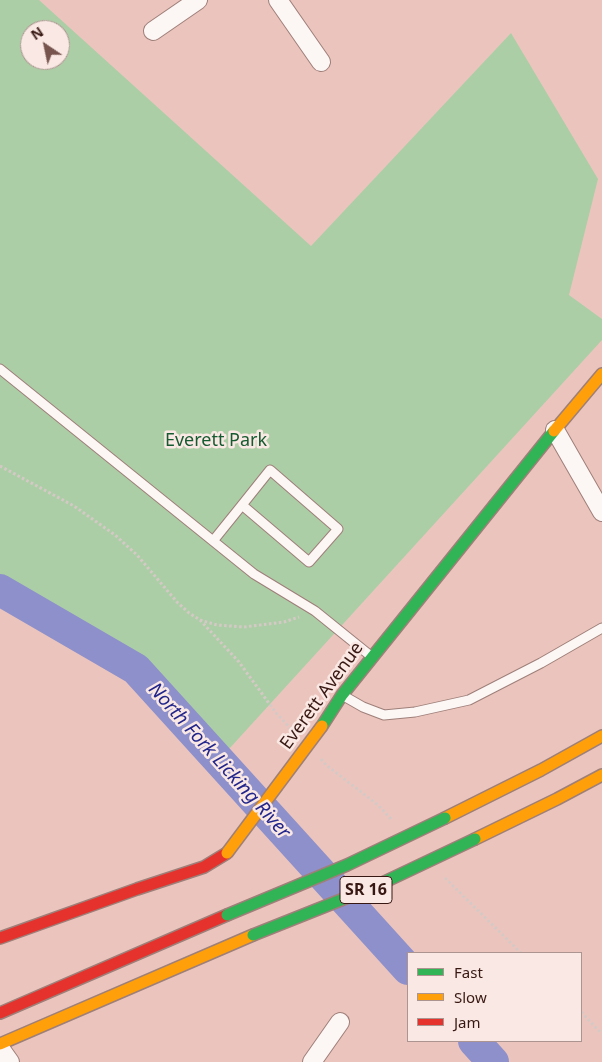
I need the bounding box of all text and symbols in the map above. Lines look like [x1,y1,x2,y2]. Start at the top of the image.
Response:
north arrow [20,20,70,70]
text: N [27,22,47,44]
park label: Everett Park [165,430,267,452]
street label: Everett Avenue [276,638,368,754]
water label: North Fork Licking River [143,679,295,843]
road number: SR 16 [340,876,392,904]
legend [407,952,582,1042]
text: Fast [454,962,483,982]
text: Slow [454,987,487,1007]
text: Jam [454,1012,481,1032]

